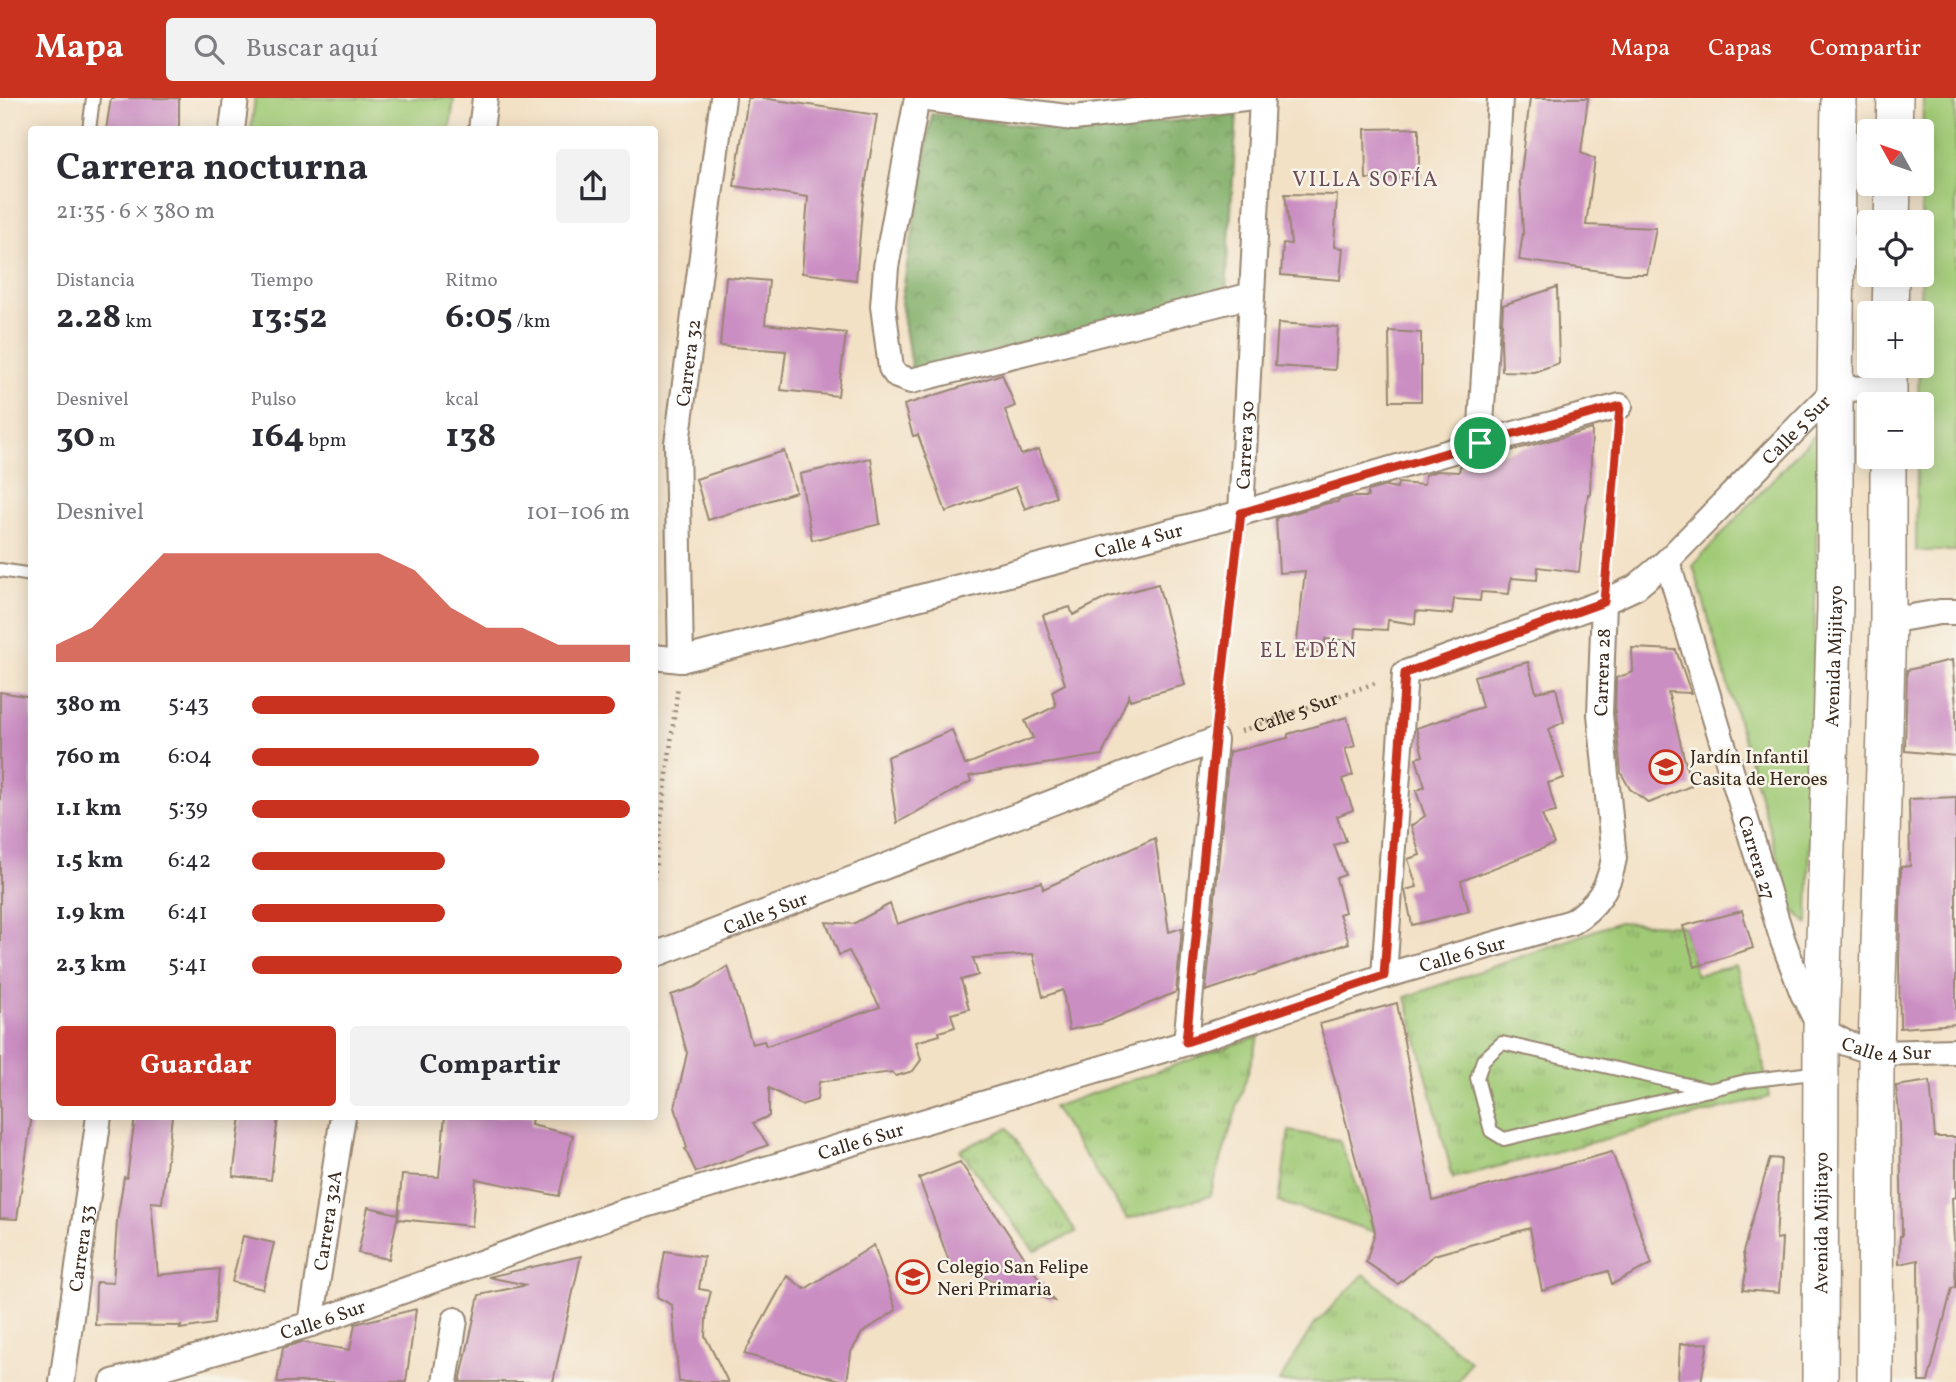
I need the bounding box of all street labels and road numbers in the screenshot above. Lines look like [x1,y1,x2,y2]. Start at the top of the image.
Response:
street label: Carrera 32 [671,318,708,408]
street label: Calle 5 Sur [1757,390,1837,471]
street label: Carrera 30 [1231,400,1262,490]
street label: Calle 4 Sur [1092,518,1186,566]
street label: Avenida Mijitayo [1820,585,1850,728]
street label: Carrera 28 [1589,628,1618,717]
street label: Calle 5 Sur [1250,686,1342,740]
street label: Carrera 27 [1730,813,1781,903]
street label: Calle 5 Sur [720,886,812,942]
street label: Calle 6 Sur [1416,931,1509,980]
street label: Calle 4 Sur [1838,1031,1932,1068]
street label: Calle 6 Sur [815,1117,907,1168]
street label: Avenida Mijitayo [1809,1152,1836,1294]
street label: Carrera 32A [308,1168,350,1273]
street label: Carrera 33 [64,1203,101,1294]
street label: Calle 6 Sur [278,1294,370,1347]

